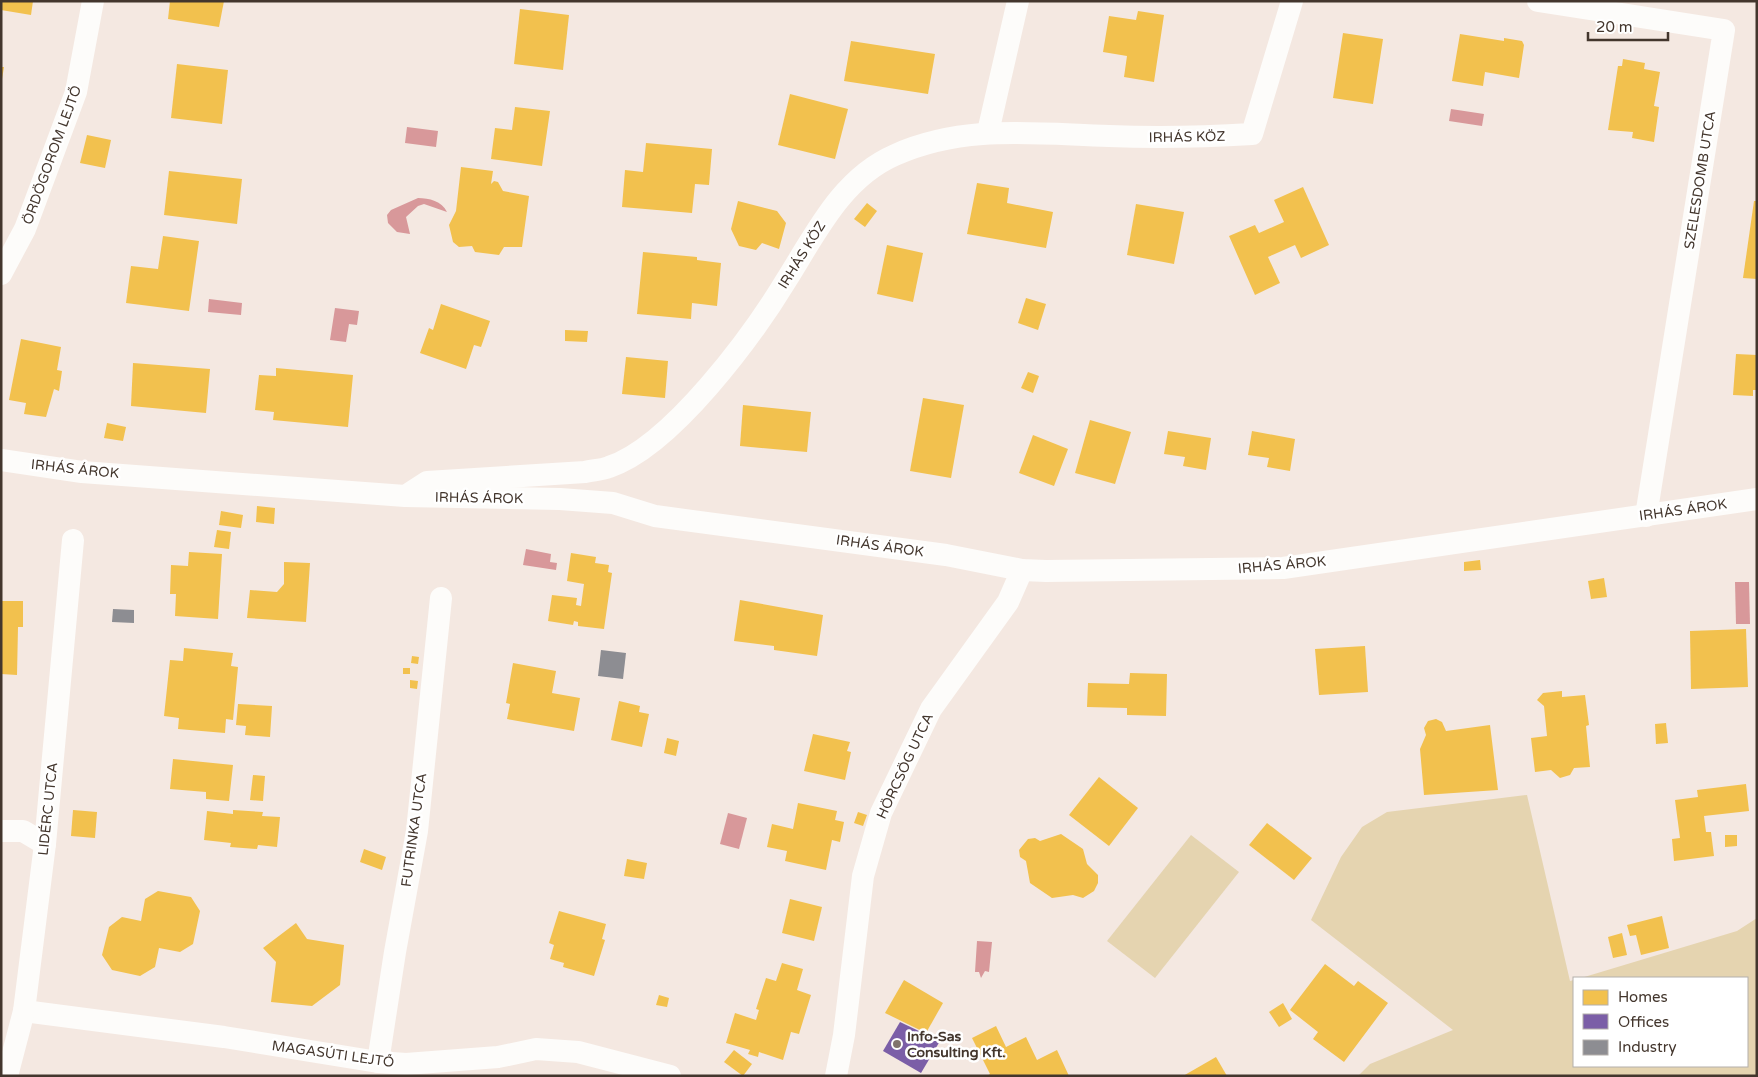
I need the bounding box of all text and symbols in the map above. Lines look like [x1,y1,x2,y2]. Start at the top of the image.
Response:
scale bar [1588,10,1668,42]
text: 20 m [1596,18,1633,36]
street label: ÖRDÖGOROM LEJTŐ [19,83,85,227]
street label: SZELESDOMB UTCA [1681,110,1719,250]
street label: IRHÁS KÖZ [1149,128,1225,146]
street label: IRHÁS KÖZ [775,218,830,292]
street label: IRHÁS ÁROK [30,456,120,482]
street label: IRHÁS ÁROK [435,489,523,507]
street label: IRHÁS ÁROK [1638,495,1728,525]
street label: IRHÁS ÁROK [835,531,925,561]
street label: IRHÁS ÁROK [1237,553,1327,577]
street label: HÖRCSÖG UTCA [873,710,937,822]
street label: LIDÉRC UTCA [35,761,61,857]
street label: FUTRINKA UTCA [398,772,430,888]
legend [1573,977,1748,1067]
text: Homes [1618,988,1668,1006]
text: Offices [1618,1013,1669,1031]
place label: Info-Sas Consulting Kft. [907,1028,1006,1061]
street label: MAGASÚTI LEJTŐ [271,1037,395,1071]
marker: Info-Sas Consulting Kft. [891,1038,903,1050]
text: Industry [1618,1038,1677,1056]

